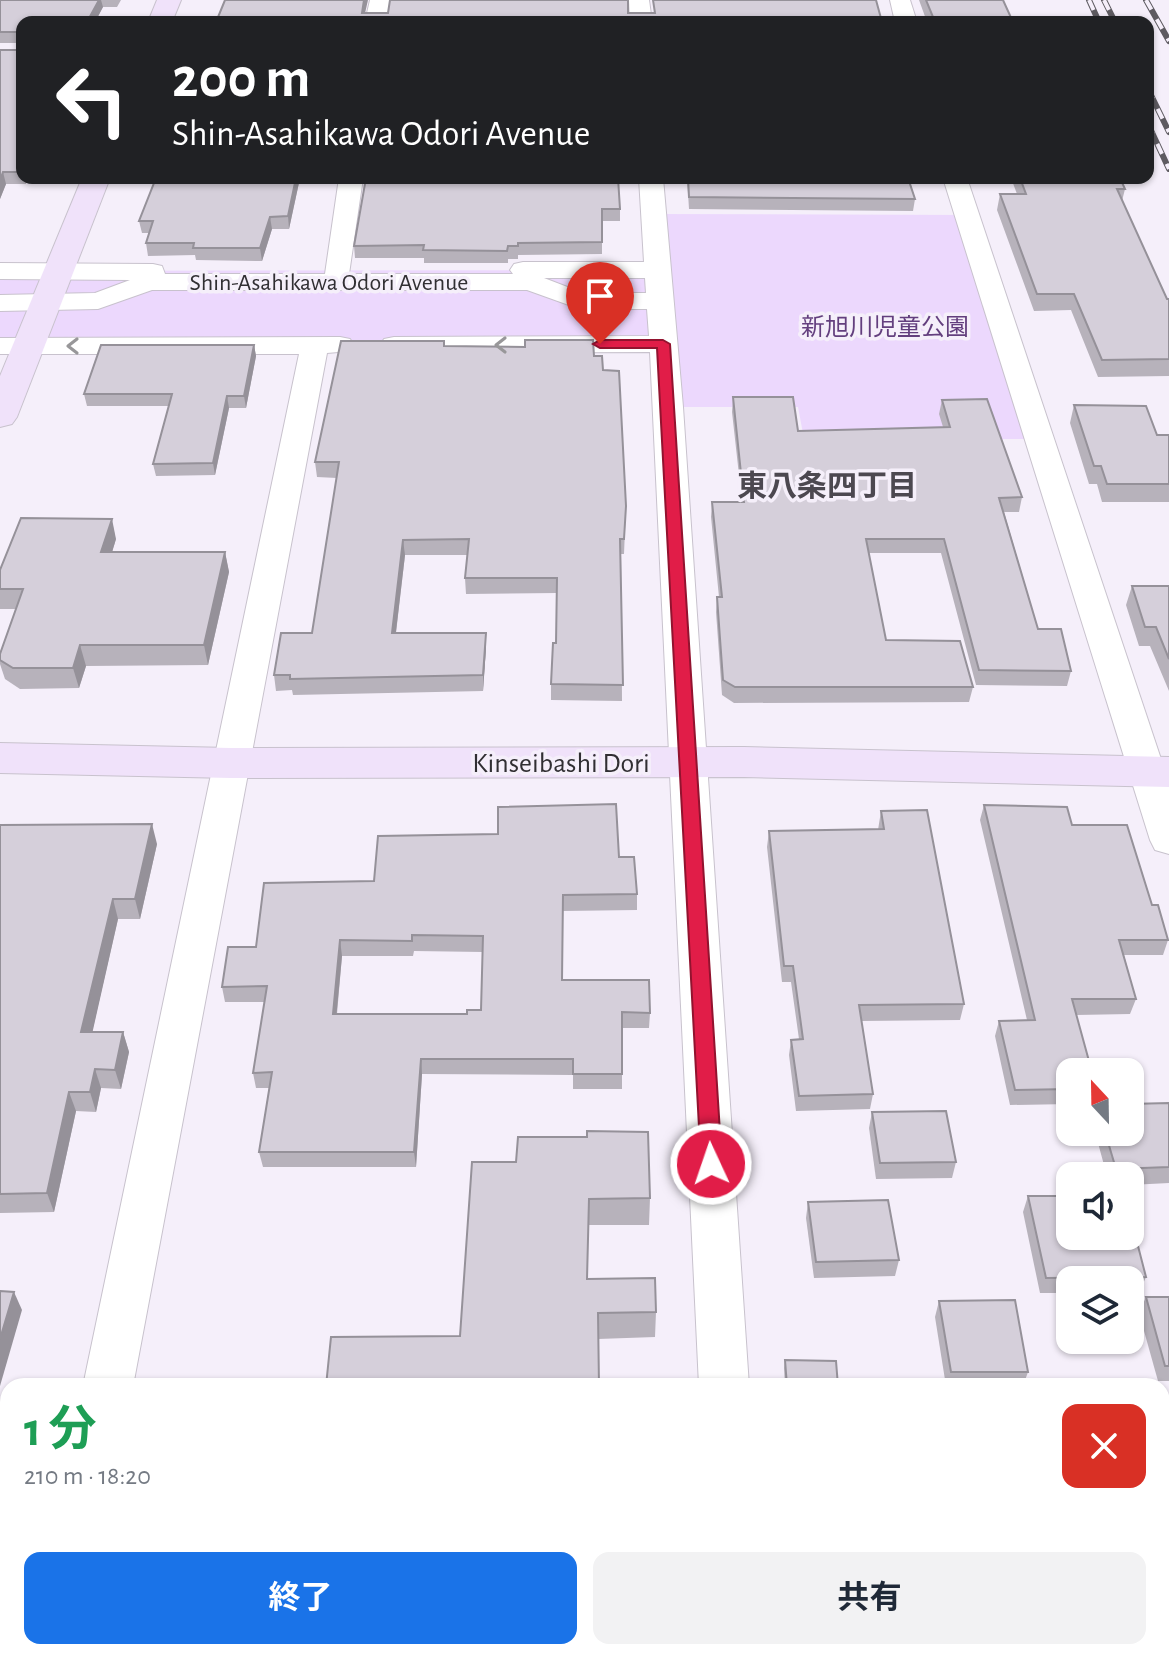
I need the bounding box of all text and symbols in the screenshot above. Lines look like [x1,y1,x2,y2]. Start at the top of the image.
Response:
icon: left [40,48,144,152]
text: 200 m [172,51,310,107]
text: Shin-Asahikawa Odori Avenue [172,116,590,152]
pin [566,262,634,344]
street label: Shin-Asahikawa Odori Avenue [190,271,468,295]
icon: arrive [578,274,622,318]
park label: 新旭川児童公園 [801,314,969,340]
one-way arrow [494,336,507,353]
one-way arrow [66,337,79,355]
district label: 東八条四丁目 [737,470,917,502]
street label: Kinseibashi Dori [472,750,650,778]
north arrow [1056,1058,1144,1146]
map controls [1056,1058,1144,1354]
position arrow [669,1122,753,1206]
button: sound [1056,1162,1144,1250]
button: layers [1056,1266,1144,1354]
button: close [1062,1404,1146,1488]
text: 1 分 [24,1407,97,1455]
text: 210 m · 18:20 [24,1463,151,1489]
button: 終了 [24,1552,577,1644]
button: 共有 [593,1552,1146,1644]

